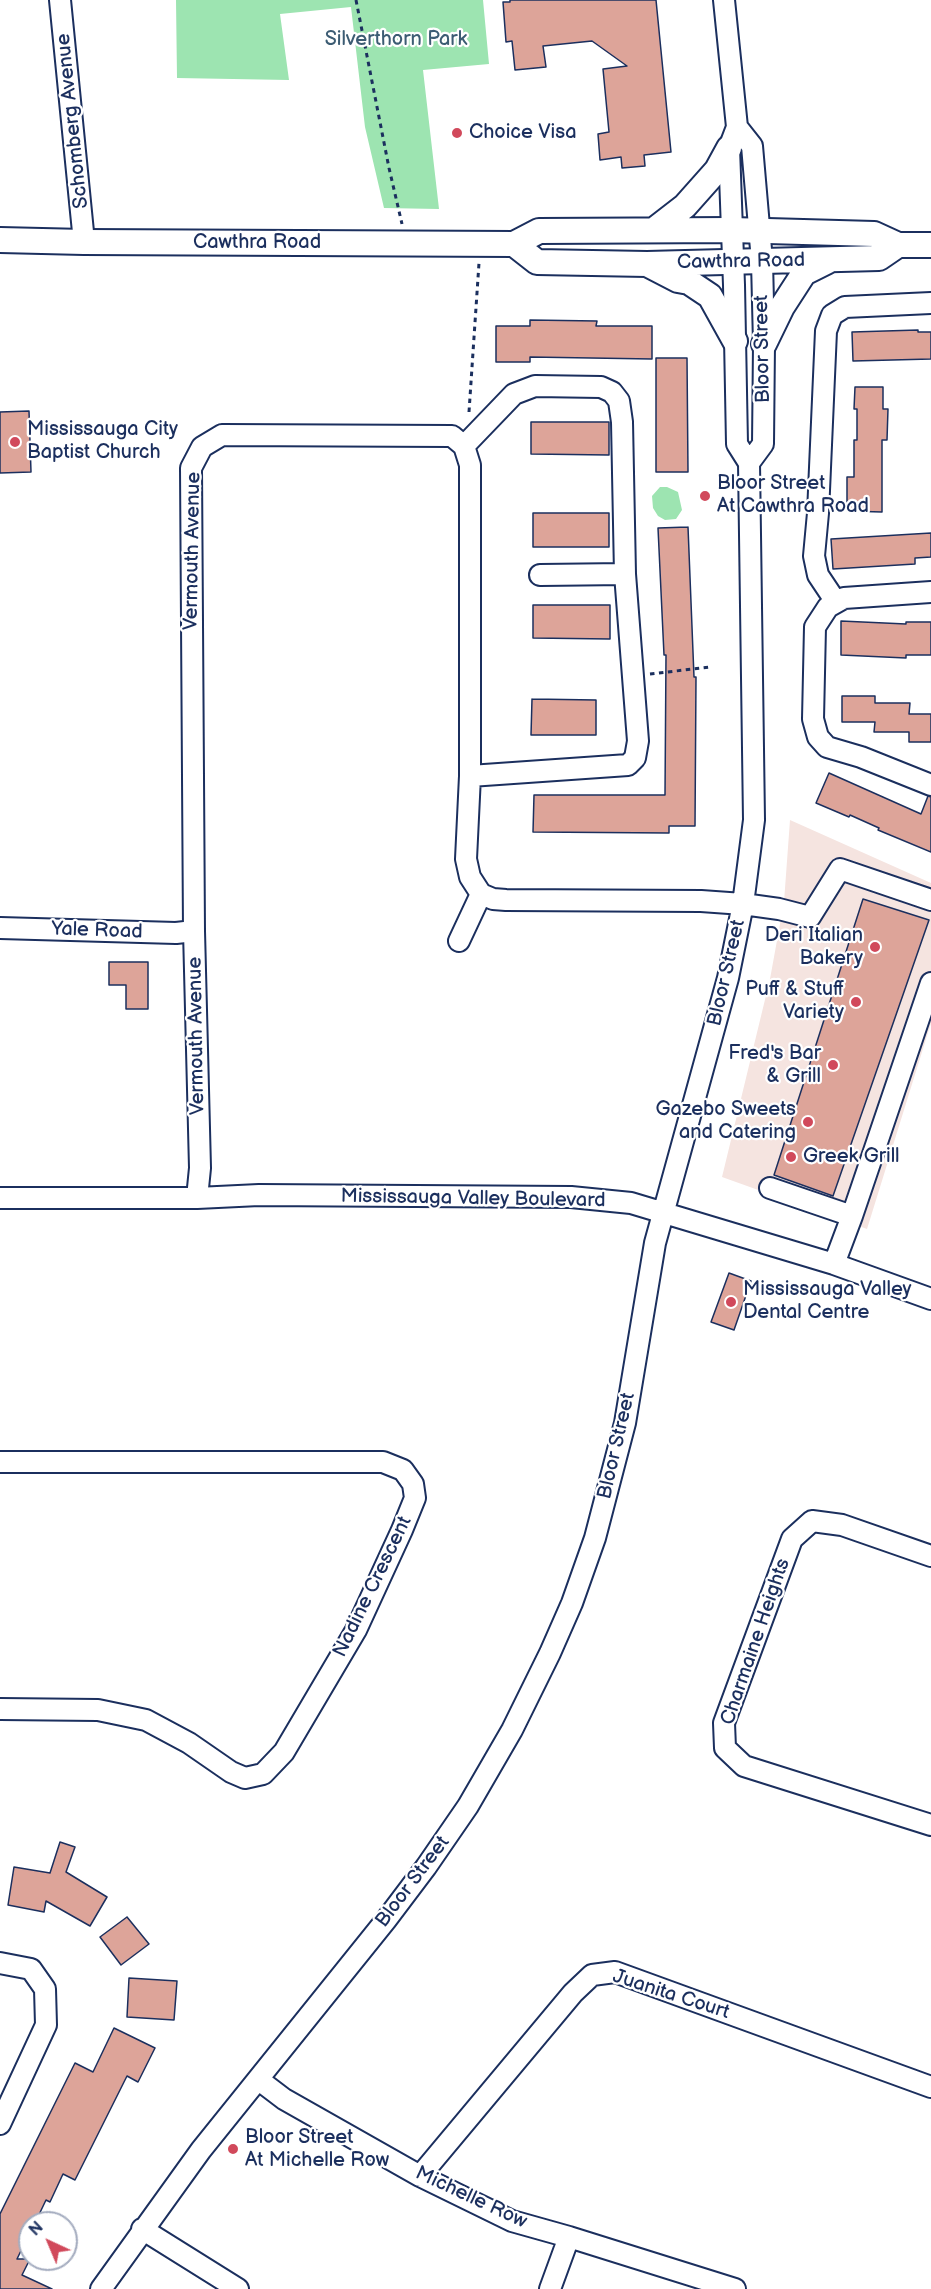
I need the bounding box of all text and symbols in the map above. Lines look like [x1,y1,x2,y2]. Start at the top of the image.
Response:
park label: Silverthorn Park [325,28,467,52]
street label: Schomberg Avenue [52,32,94,210]
place label: Choice Visa [469,121,576,145]
marker: Choice Visa [450,126,464,140]
street label: Cawthra Road [193,231,321,255]
street label: Cawthra Road [677,249,805,275]
street label: Bloor Street [750,295,776,403]
place label: Mississauga City Baptist Church [27,418,178,465]
marker: Mississauga City Baptist Church [8,435,22,449]
street label: Vermouth Avenue [180,472,206,630]
place label: Bloor Street At Cawthra Road [717,472,869,519]
marker: Bloor Street At Cawthra Road [698,489,712,503]
street label: Yale Road [51,917,143,945]
street label: Bloor Street [703,918,751,1028]
place label: Deri Italian Bakery [765,924,863,971]
marker: Deri Italian Bakery [868,940,882,954]
street label: Vermouth Avenue [184,957,210,1115]
place label: Puff & Stuff Variety [745,978,844,1025]
marker: Puff & Stuff Variety [849,995,863,1009]
place label: Fred's Bar & Grill [728,1042,821,1089]
marker: Fred's Bar & Grill [826,1058,840,1072]
place label: Gazebo Sweets and Catering [656,1098,796,1145]
marker: Gazebo Sweets and Catering [801,1115,815,1129]
place label: Greek Grill [803,1145,900,1169]
marker: Greek Grill [784,1150,798,1164]
street label: Mississauga Valley Boulevard [340,1185,606,1213]
place label: Mississauga Valley Dental Centre [743,1278,912,1325]
marker: Mississauga Valley Dental Centre [724,1295,738,1309]
street label: Bloor Street [593,1391,641,1501]
street label: Nadine Crescent [329,1513,417,1661]
street label: Charmaine Heights [716,1556,796,1728]
street label: Bloor Street [371,1832,455,1932]
street label: Juanita Court [610,1965,732,2025]
place label: Bloor Street At Michelle Row [245,2126,389,2173]
marker: Bloor Street At Michelle Row [226,2142,240,2156]
street label: Michelle Row [411,2162,531,2234]
north arrow [18,2211,78,2271]
text: N [26,2218,47,2240]

